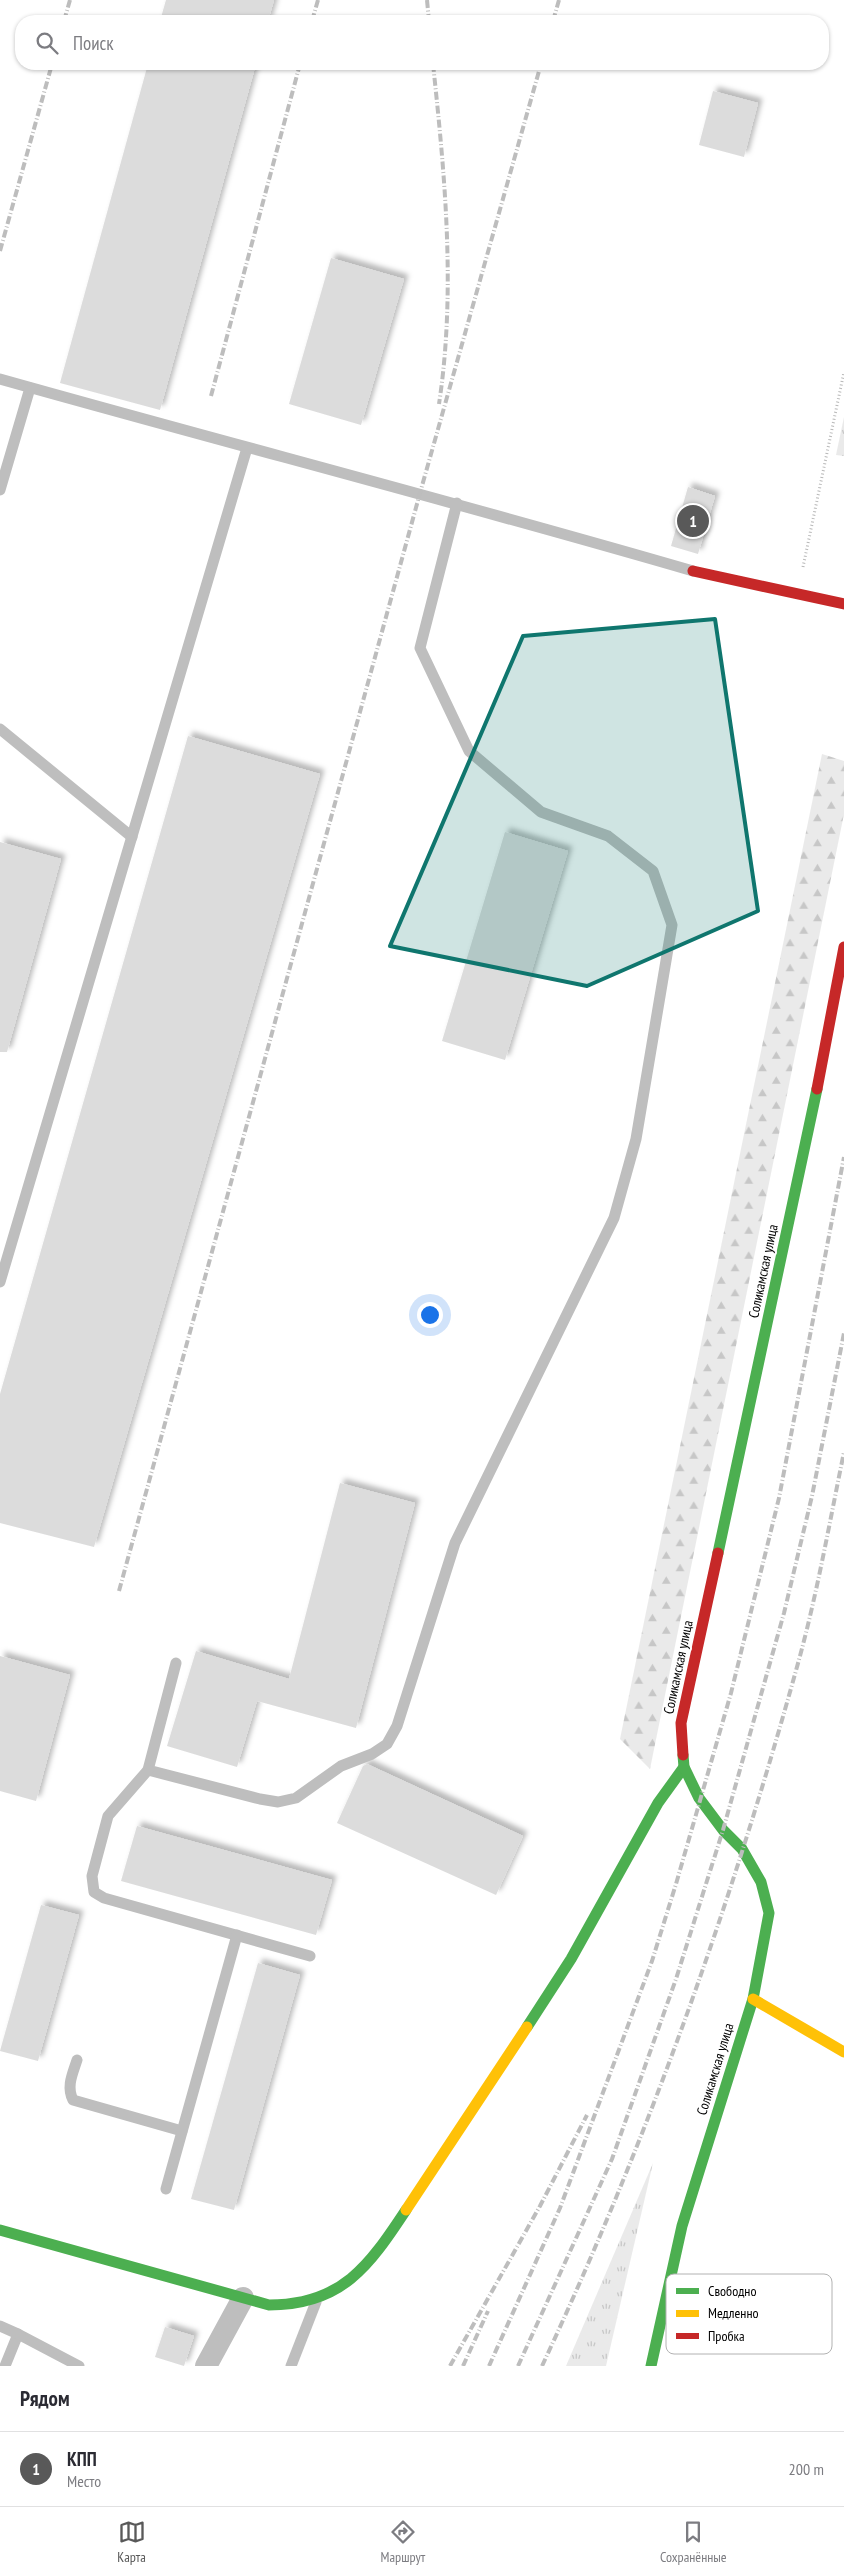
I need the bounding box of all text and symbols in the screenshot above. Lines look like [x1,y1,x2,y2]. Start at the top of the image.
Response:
search box [15,15,829,70]
icon: search [33,29,61,57]
text: Поиск [73,31,114,55]
pin: 1 [677,502,709,540]
street label: Соликамская улица [744,1223,782,1319]
your location [417,1302,443,1328]
street label: Соликамская улица [659,1619,697,1715]
street label: Соликамская улица [692,2021,738,2117]
legend [666,2274,832,2354]
text: Свободно [708,2282,756,2300]
text: Медленно [708,2304,759,2322]
text: Пробка [708,2327,745,2345]
text: Рядом [20,2385,70,2412]
text: КПП [67,2447,97,2471]
text: 1 [32,2459,40,2479]
text: 200 m [789,2459,824,2479]
text: Место [67,2471,101,2491]
tab: Карта [117,2518,146,2566]
tab: Маршрут [381,2518,425,2566]
tab: Сохранённые [660,2518,727,2566]

